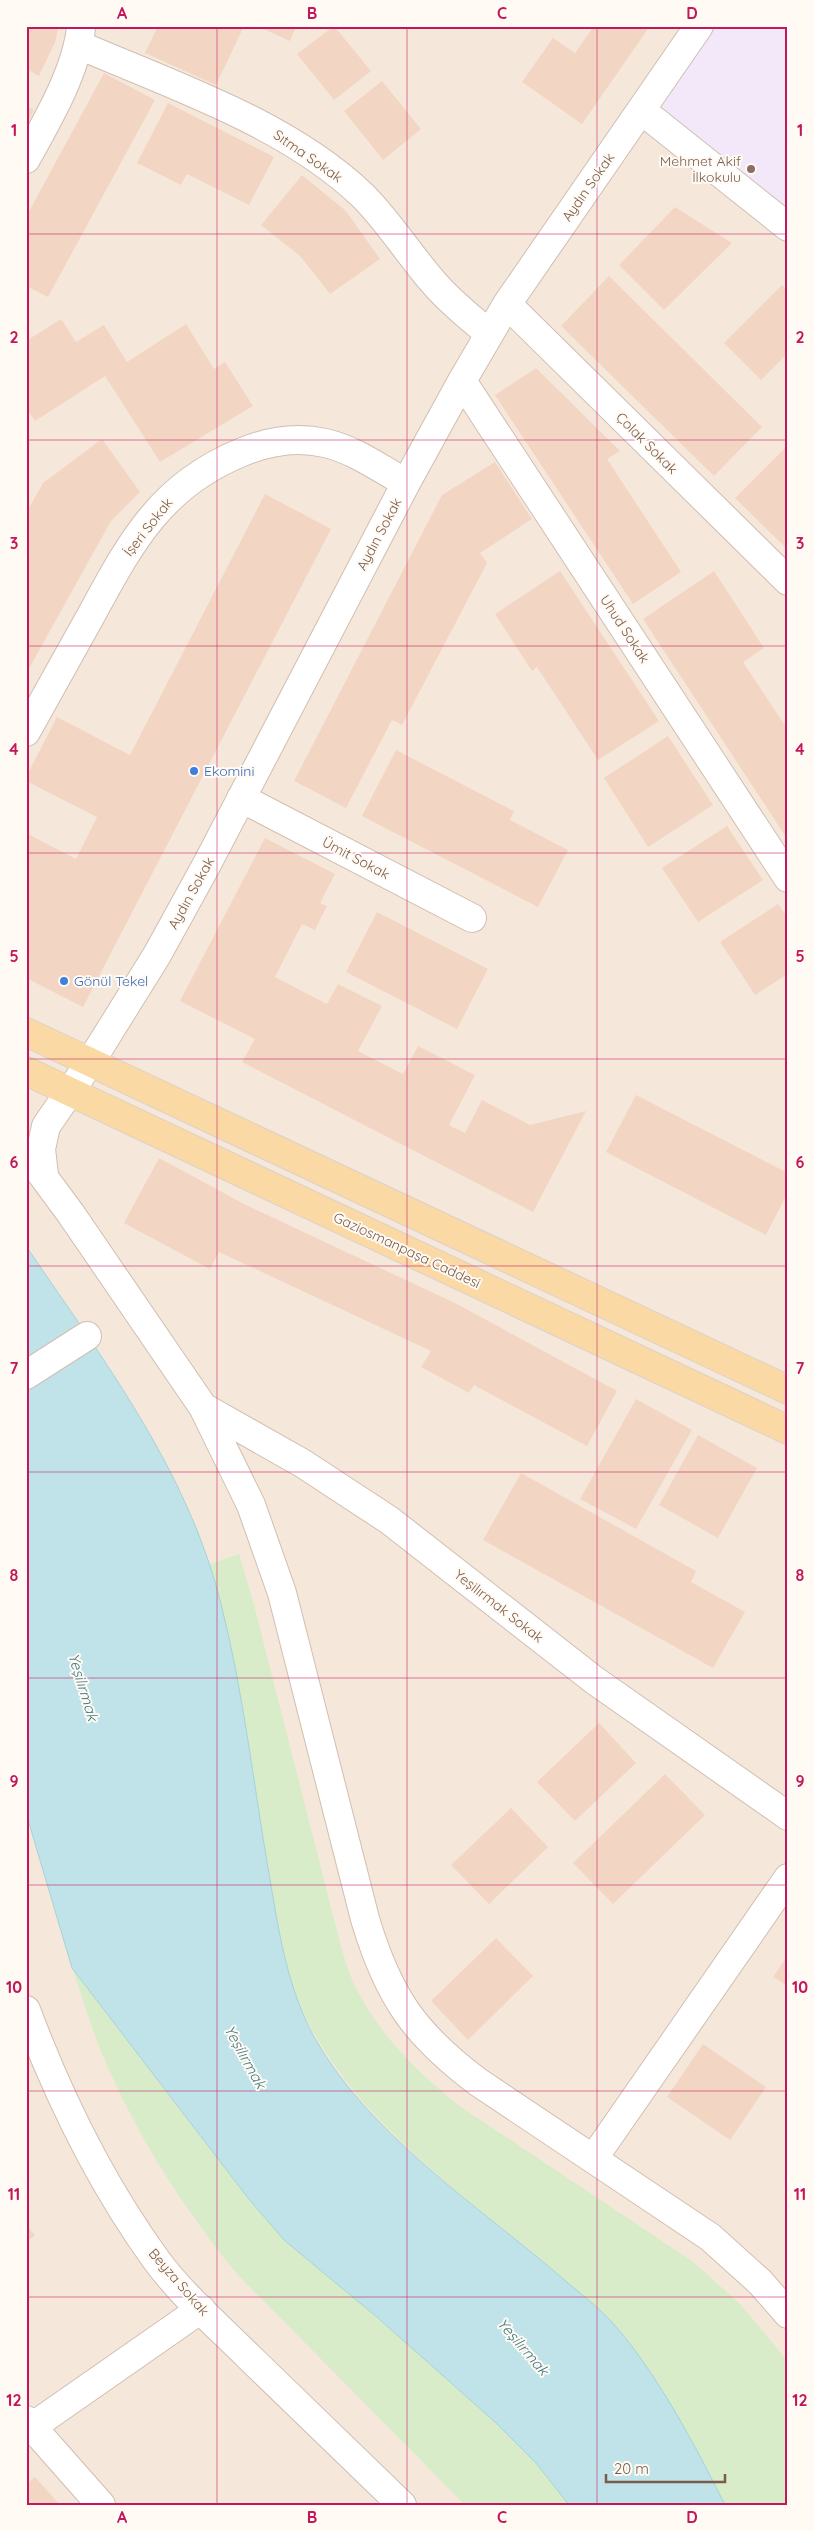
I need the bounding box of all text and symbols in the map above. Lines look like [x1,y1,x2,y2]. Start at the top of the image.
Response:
text: A [117,3,128,23]
text: B [307,3,317,23]
text: C [497,3,507,23]
text: D [686,3,698,23]
text: 1 [11,120,17,140]
text: 1 [797,120,803,140]
street label: Sıtma Sokak [270,126,346,186]
street label: Aydın Sokak [558,149,618,225]
place label: Mehmet Akif İlkokulu [660,152,741,186]
marker: Mehmet Akif İlkokulu [745,163,757,175]
text: 2 [9,327,19,347]
text: 2 [795,327,805,347]
street label: Çolak Sokak [612,408,682,478]
street label: İşeri Sokak [119,494,177,560]
street label: Aydın Sokak [352,495,406,573]
text: 3 [10,533,18,553]
text: 3 [796,533,804,553]
street label: Uhud Sokak [596,591,654,667]
text: 4 [9,739,19,759]
text: 4 [795,739,805,759]
place label: Ekomini [204,762,254,780]
marker: Ekomini [188,765,200,777]
street label: Ümit Sokak [319,833,393,883]
street label: Aydın Sokak [164,854,218,932]
text: 5 [9,946,19,966]
text: 5 [795,946,805,966]
place label: Gönül Tekel [74,972,148,990]
marker: Gönül Tekel [58,975,70,987]
text: 6 [10,1152,19,1172]
text: 6 [796,1152,805,1172]
street label: Gaziosmanpaşa Caddesi [331,1208,483,1292]
text: 7 [10,1358,19,1378]
text: 7 [796,1358,805,1378]
text: 8 [10,1565,19,1585]
street label: Yeşilırmak Sokak [451,1565,547,1647]
text: 8 [796,1565,805,1585]
water label: Yeşilırmak [64,1651,103,1725]
text: 9 [9,1771,19,1791]
text: 9 [795,1771,805,1791]
text: 10 [6,1977,22,1997]
text: 10 [792,1977,808,1997]
water label: Yeşilırmak [220,2022,272,2094]
text: 11 [8,2184,20,2204]
text: 11 [794,2184,806,2204]
street label: Beyza Sokak [145,2245,213,2319]
water label: Yeşilırmak [493,2314,555,2381]
text: 12 [6,2390,22,2410]
text: 12 [792,2390,808,2410]
scale bar [606,2451,725,2483]
text: 20 m [614,2459,649,2478]
text: A [117,2507,128,2527]
text: B [307,2507,317,2527]
text: C [497,2507,507,2527]
text: D [686,2507,698,2527]

